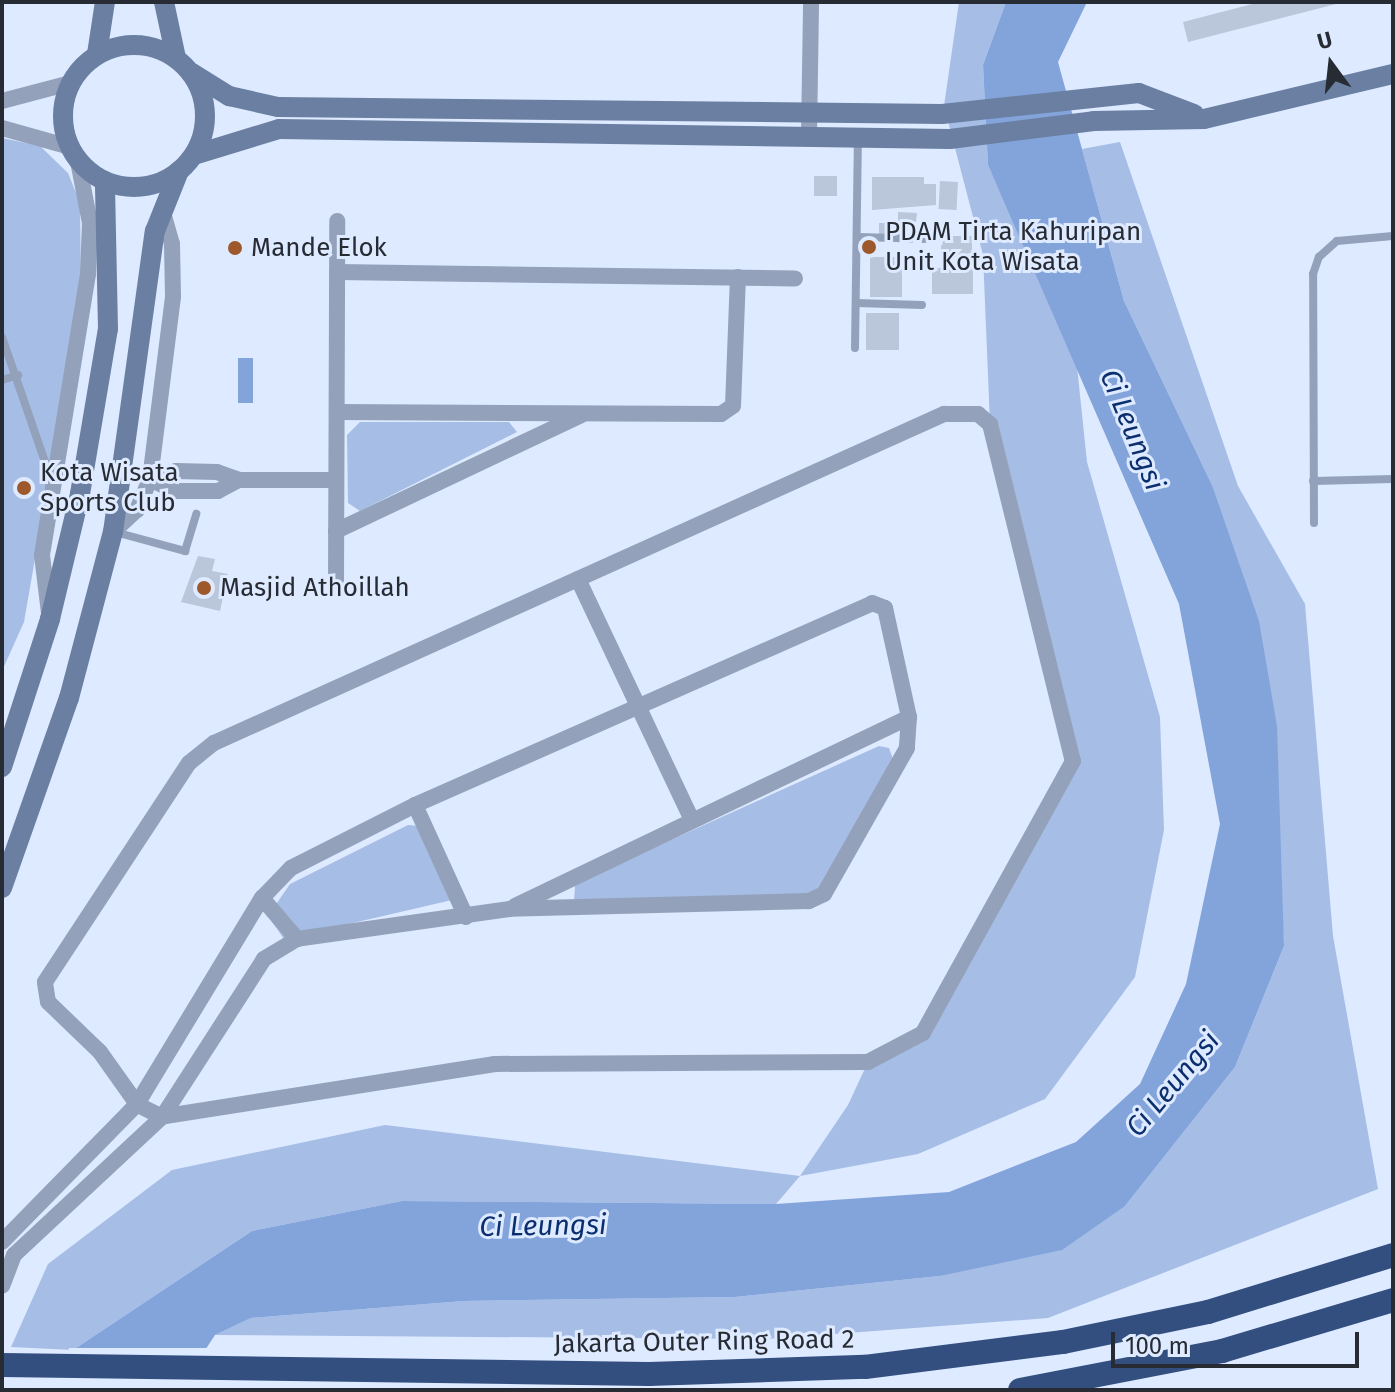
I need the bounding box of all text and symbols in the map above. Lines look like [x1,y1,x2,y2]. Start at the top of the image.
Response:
north arrow [1291,24,1371,104]
text: U [1314,25,1335,55]
place label: PDAM Tirta Kahuripan Unit Kota Wisata [885,216,1141,278]
place label: Mande Elok [251,232,387,264]
marker: PDAM Tirta Kahuripan Unit Kota Wisata [860,238,878,256]
marker: Mande Elok [226,239,244,257]
water label: Ci Leungsi [1093,365,1171,495]
place label: Kota Wisata Sports Club [40,457,179,518]
marker: Kota Wisata Sports Club [15,479,33,497]
place label: Masjid Athoillah [220,572,410,604]
marker: Masjid Athoillah [195,579,213,597]
water label: Ci Leungsi [1119,1024,1227,1144]
water label: Ci Leungsi [479,1208,607,1244]
scale bar [1115,1316,1363,1366]
street label: Jakarta Outer Ring Road 2 [553,1324,855,1360]
text: 100 m [1125,1332,1189,1360]

